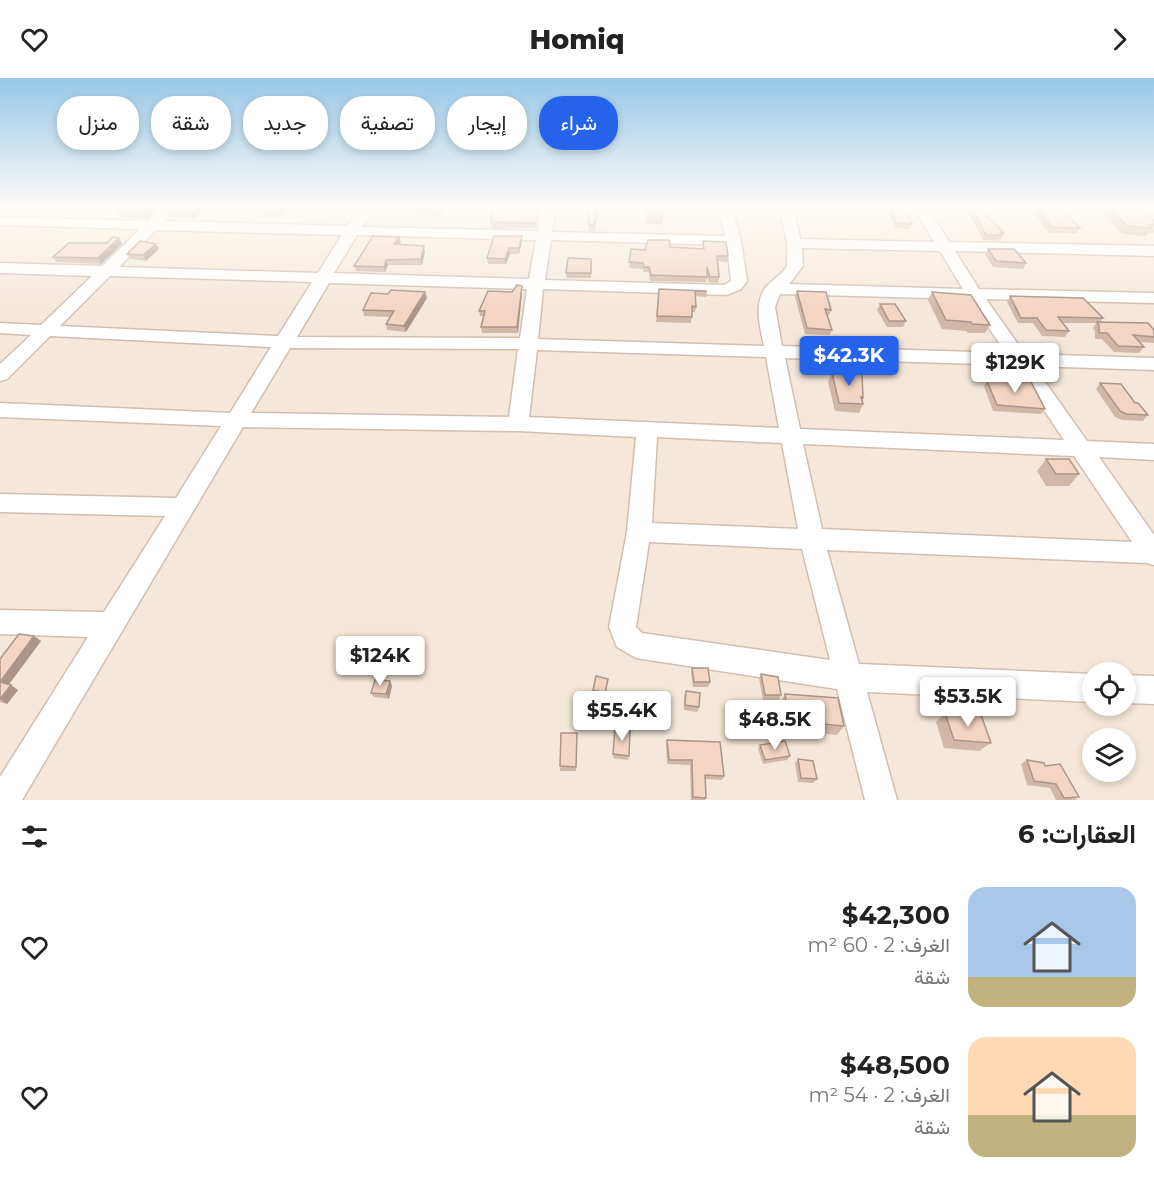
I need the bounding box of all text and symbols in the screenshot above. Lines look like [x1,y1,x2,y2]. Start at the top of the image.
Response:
icon: heart [18,23,51,56]
text: Homiq [529,23,625,56]
icon: forward [1103,23,1136,56]
chip: منزل [57,96,139,150]
chip: شقة [151,96,231,150]
chip: جديد [243,96,328,150]
chip: تصفية [340,96,435,150]
chip: إيجار [447,96,527,150]
chip: شراء [539,96,618,150]
pin: $42.3K [800,336,898,387]
text: $42.3K [814,343,884,367]
pin: $129K [973,343,1057,394]
text: $129K [985,350,1045,374]
pin: $124K [338,636,422,687]
text: $124K [350,643,410,667]
map controls [1082,662,1136,782]
button: locate [1082,662,1136,716]
pin: $53.5K [919,677,1017,728]
text: $53.5K [934,684,1002,708]
pin: $55.4K [573,691,671,742]
text: $55.4K [587,698,657,722]
pin: $48.5K [726,700,824,751]
text: $48.5K [739,707,811,731]
button: layers [1082,728,1136,782]
text: العقارات: 6 [1018,818,1136,850]
icon: filters [18,820,51,853]
text: $42,300 [842,899,950,931]
icon: home [1016,911,1088,983]
icon: heart [18,931,51,964]
text: الغرف: 2 · 60 m² [808,933,950,957]
text: شقة [914,965,950,989]
text: $48,500 [840,1049,950,1081]
icon: home [1016,1061,1088,1133]
icon: heart [18,1081,51,1114]
text: الغرف: 2 · 54 m² [808,1083,950,1107]
text: شقة [914,1115,950,1139]

